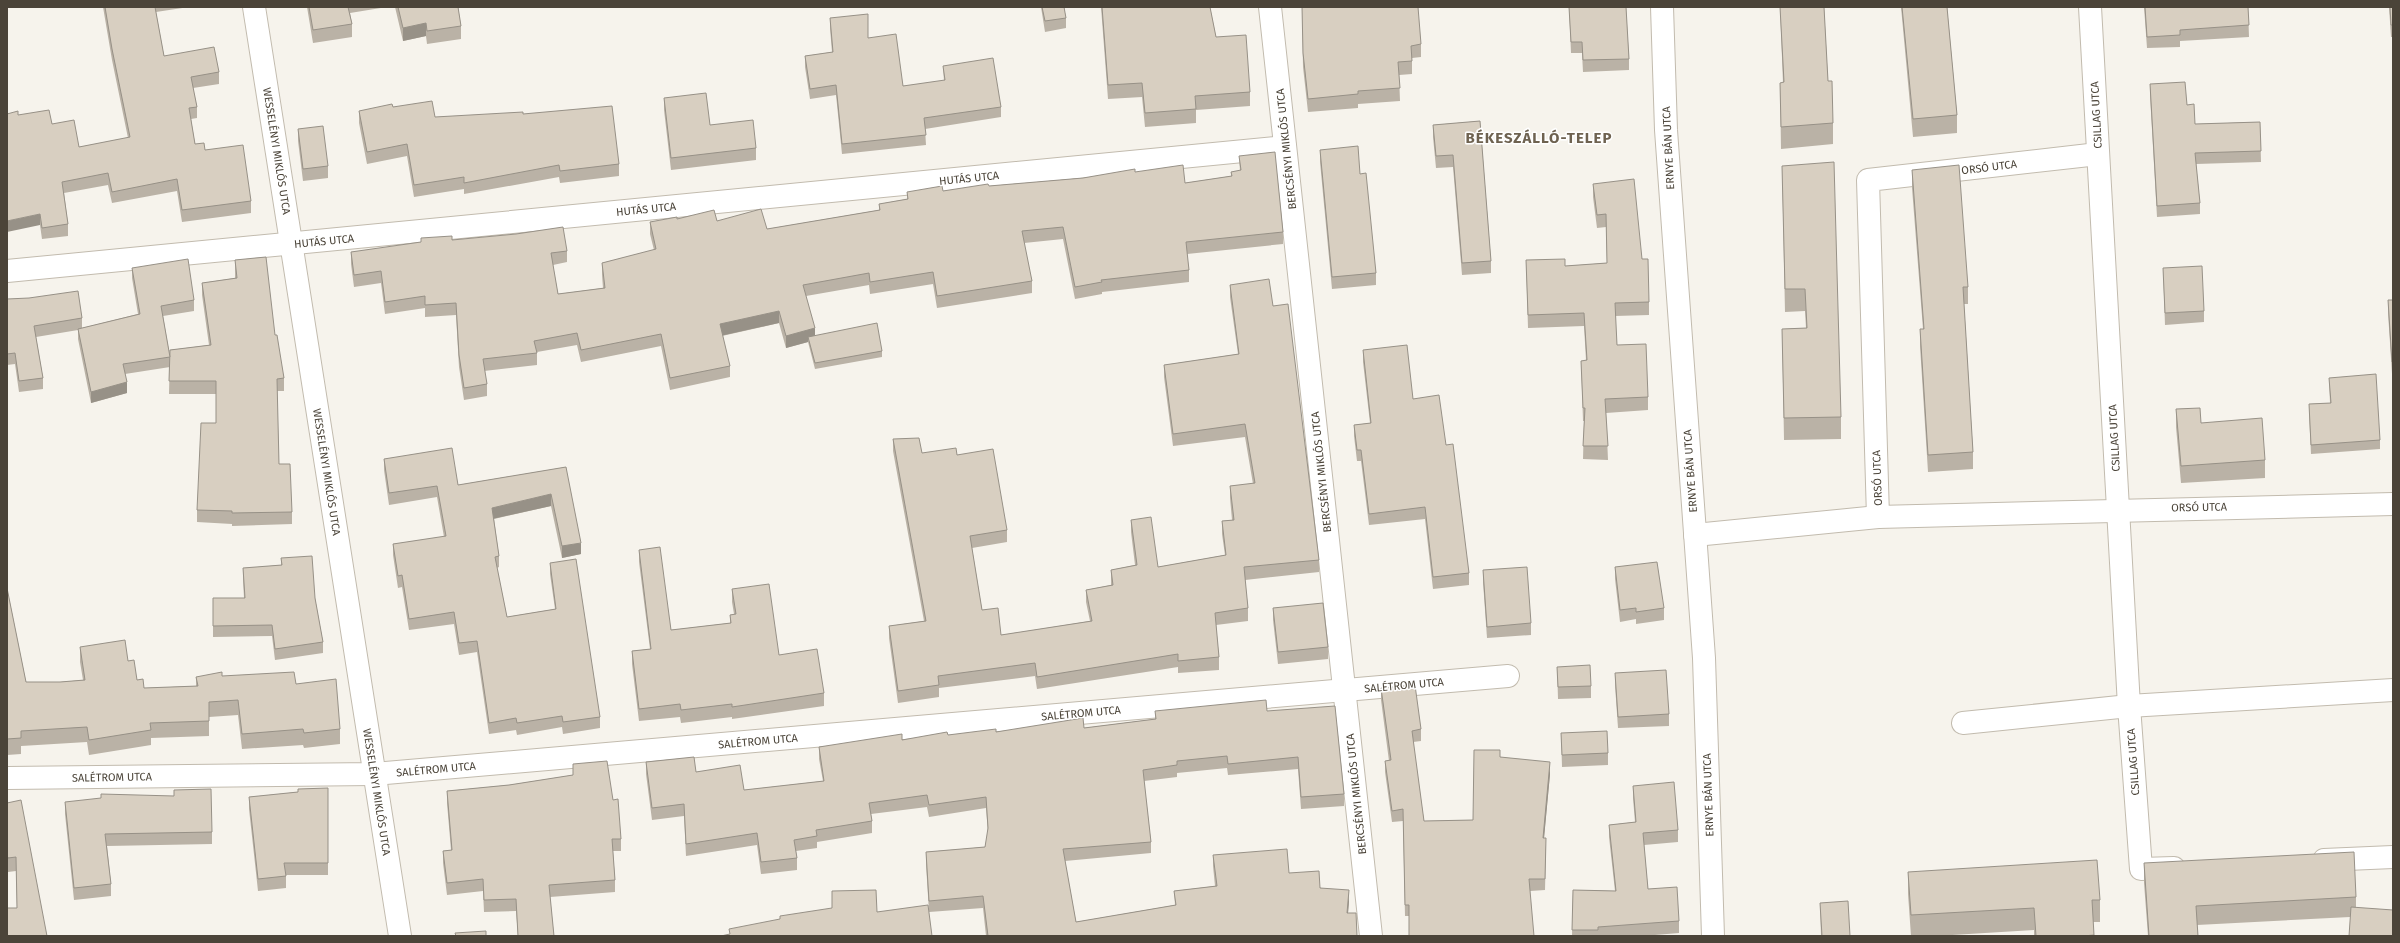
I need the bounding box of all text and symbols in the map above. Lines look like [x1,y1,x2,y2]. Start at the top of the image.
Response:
street label: CSILLAG UTCA [2088,80,2105,149]
street label: WESSELÉNYI MIKLÓS UTCA [260,86,294,216]
street label: BERCSÉNYI MIKLÓS UTCA [1273,87,1299,210]
street label: ERNYE BÁN UTCA [1659,105,1677,190]
district label: BÉKESZÁLLÓ-TELEP [1466,129,1612,147]
street label: ORSÓ UTCA [1960,157,2018,177]
street label: HUTÁS UTCA [938,168,1000,188]
street label: HUTÁS UTCA [615,199,677,219]
street label: HUTÁS UTCA [293,231,355,251]
street label: CSILLAG UTCA [2106,403,2123,472]
street label: WESSELÉNYI MIKLÓS UTCA [310,407,344,537]
street label: BERCSÉNYI MIKLÓS UTCA [1308,410,1334,533]
street label: ERNYE BÁN UTCA [1680,428,1700,513]
street label: ORSÓ UTCA [1869,449,1885,506]
street label: ORSÓ UTCA [2171,500,2228,514]
street label: SALÉTROM UTCA [1364,674,1445,695]
street label: SALÉTROM UTCA [1041,702,1122,723]
street label: WESSELÉNYI MIKLÓS UTCA [360,727,394,857]
street label: CSILLAG UTCA [2125,727,2142,796]
street label: SALÉTROM UTCA [718,730,799,751]
street label: BERCSÉNYI MIKLÓS UTCA [1343,732,1369,855]
street label: ERNYE BÁN UTCA [1700,752,1716,837]
street label: SALÉTROM UTCA [396,758,477,779]
street label: SALÉTROM UTCA [72,769,153,785]

